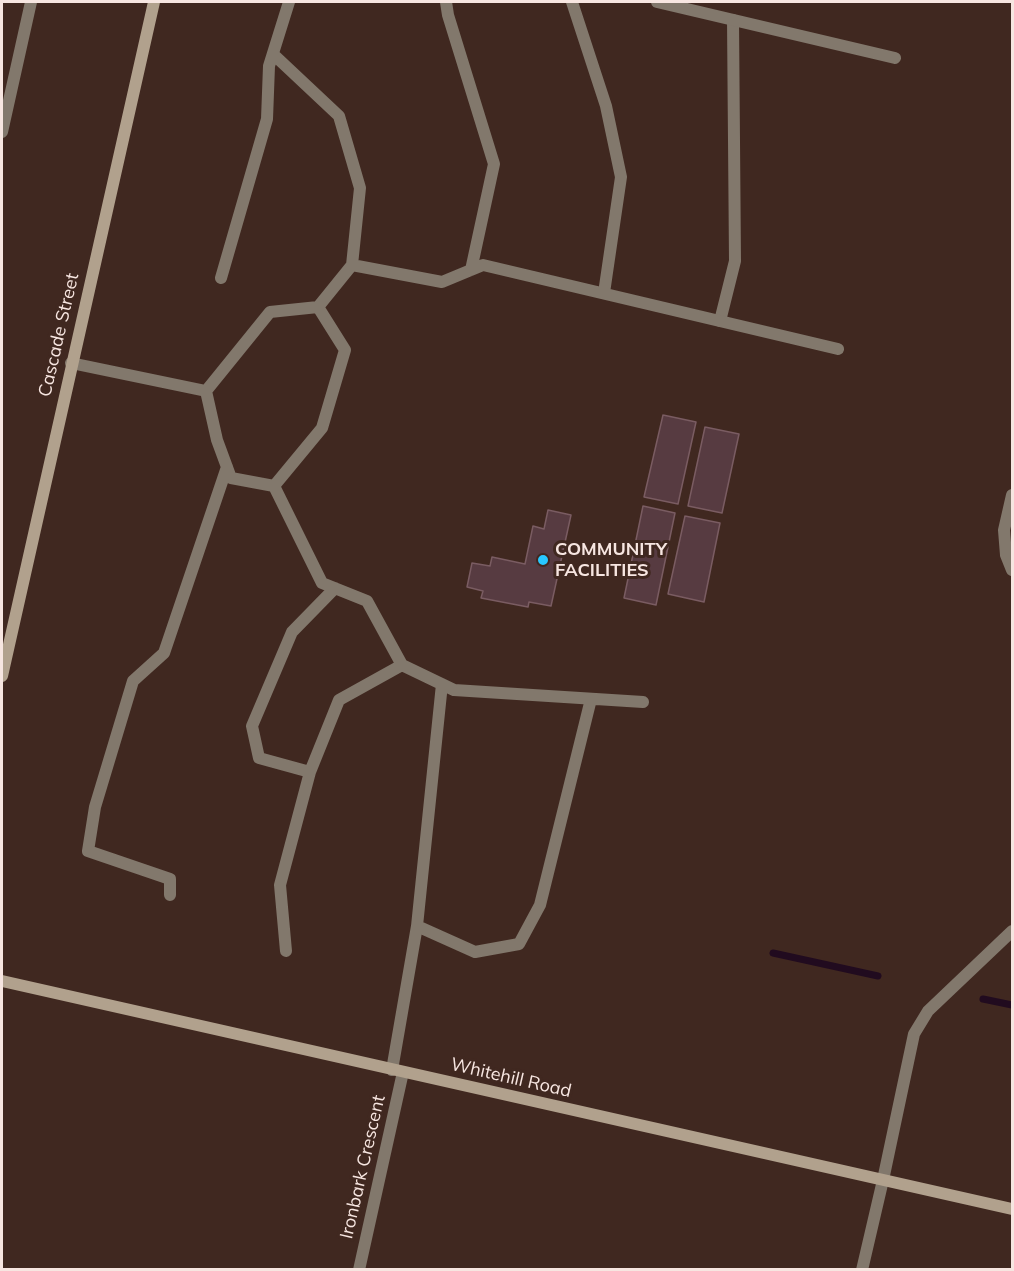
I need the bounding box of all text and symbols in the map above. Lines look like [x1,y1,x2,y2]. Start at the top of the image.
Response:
street label: Cascade Street [34,271,84,399]
place label: COMMUNITY FACILITIES [555,539,667,582]
marker: COMMUNITY FACILITIES [536,553,550,567]
street label: Whitehill Road [449,1054,573,1102]
street label: Ironbark Crescent [336,1093,390,1241]

